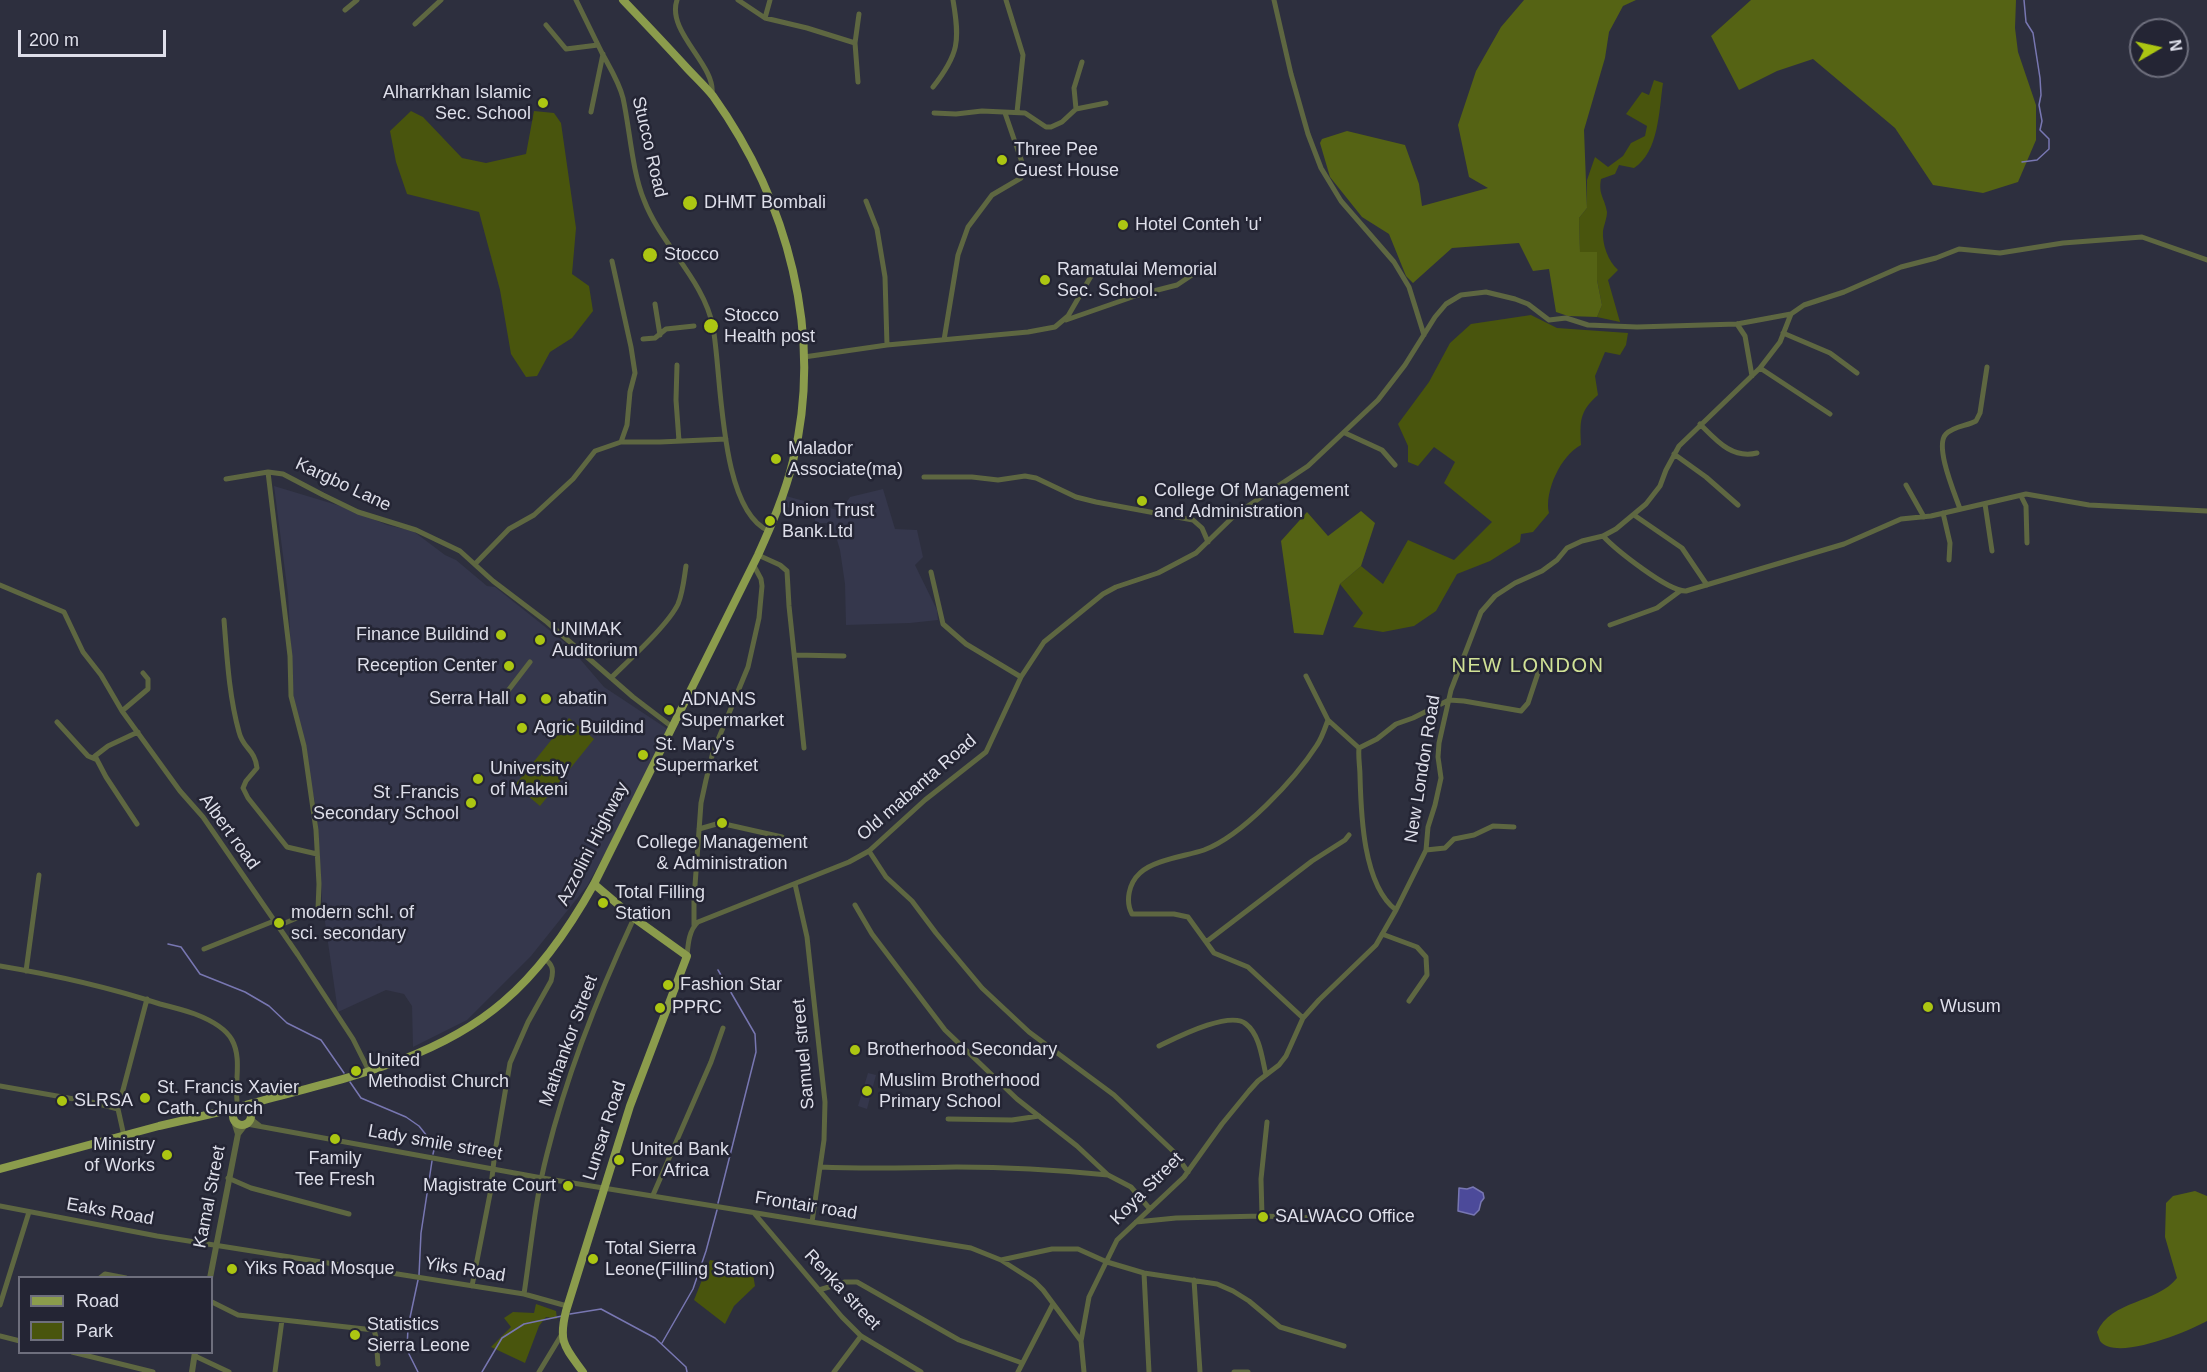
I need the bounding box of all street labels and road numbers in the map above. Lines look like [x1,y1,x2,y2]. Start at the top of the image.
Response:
street label: Stucco Road [627,94,671,200]
street label: Kargbo Lane [292,453,394,517]
street label: New London Road [1401,694,1445,844]
street label: Old mabanta Road [853,730,981,846]
street label: Azzolini Highway [552,778,634,910]
street label: Albert road [194,790,264,874]
street label: Mathankor Street [535,972,603,1110]
street label: Samuel street [788,998,820,1110]
street label: Lunsar Road [579,1079,631,1183]
street label: Lady smile street [366,1121,504,1165]
street label: Kamal Street [189,1144,231,1250]
street label: Koya Street [1106,1148,1188,1230]
street label: Frontair road [753,1187,859,1225]
street label: Eaks Road [65,1194,155,1230]
street label: Renka street [799,1245,885,1335]
street label: Yiks Road [423,1253,507,1287]

